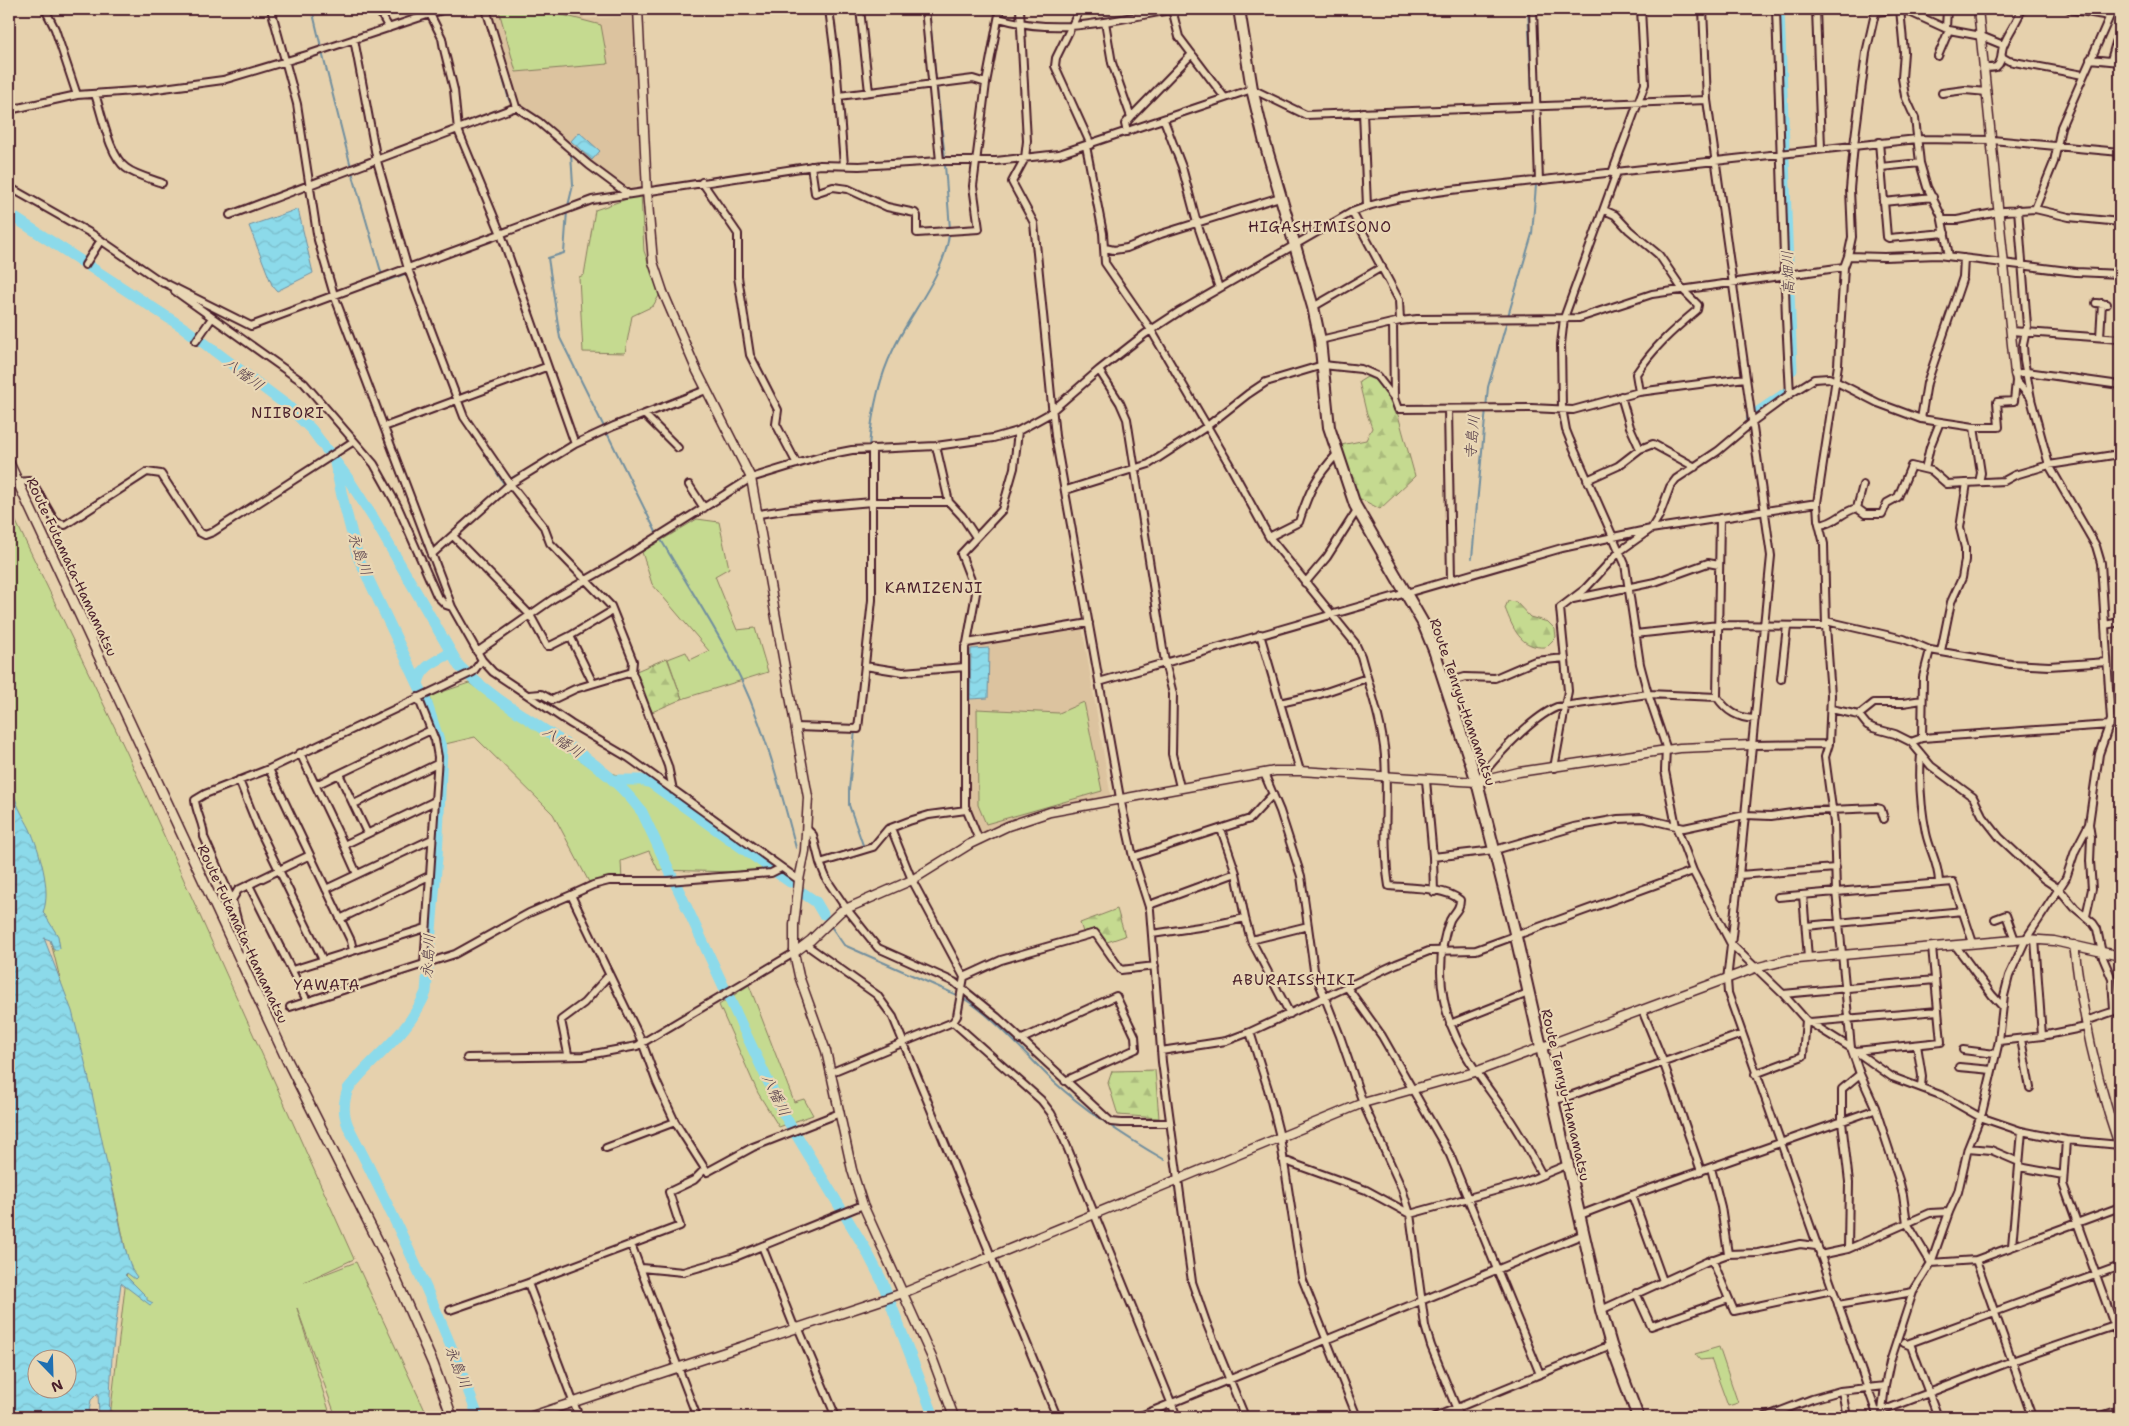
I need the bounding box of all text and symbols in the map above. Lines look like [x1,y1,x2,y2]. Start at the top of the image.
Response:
district label: HIGASHIMISONO [1248,217,1392,237]
water label: 高畑川 [1777,250,1799,296]
water label: 八幡川 [220,352,268,396]
district label: NIIBORI [251,403,325,423]
water label: 寺島川 [1460,414,1484,460]
street label: Route Futamata-Hamamatsu [23,475,121,659]
water label: 永島川 [343,529,377,579]
district label: KAMIZENJI [885,578,983,598]
street label: Route Tenryu-Hamamatsu [1426,616,1500,788]
water label: 八幡川 [539,721,587,763]
street label: Route Futamata-Hamamatsu [194,842,292,1026]
water label: 永島川 [416,933,440,979]
district label: ABURAISSHIKI [1232,970,1356,990]
district label: YAWATA [294,975,360,995]
street label: Route Tenryu-Hamamatsu [1537,1007,1595,1183]
water label: 八幡川 [757,1070,795,1120]
water label: 永島川 [440,1342,476,1392]
north arrow [28,1348,78,1398]
text: N [48,1376,66,1396]

